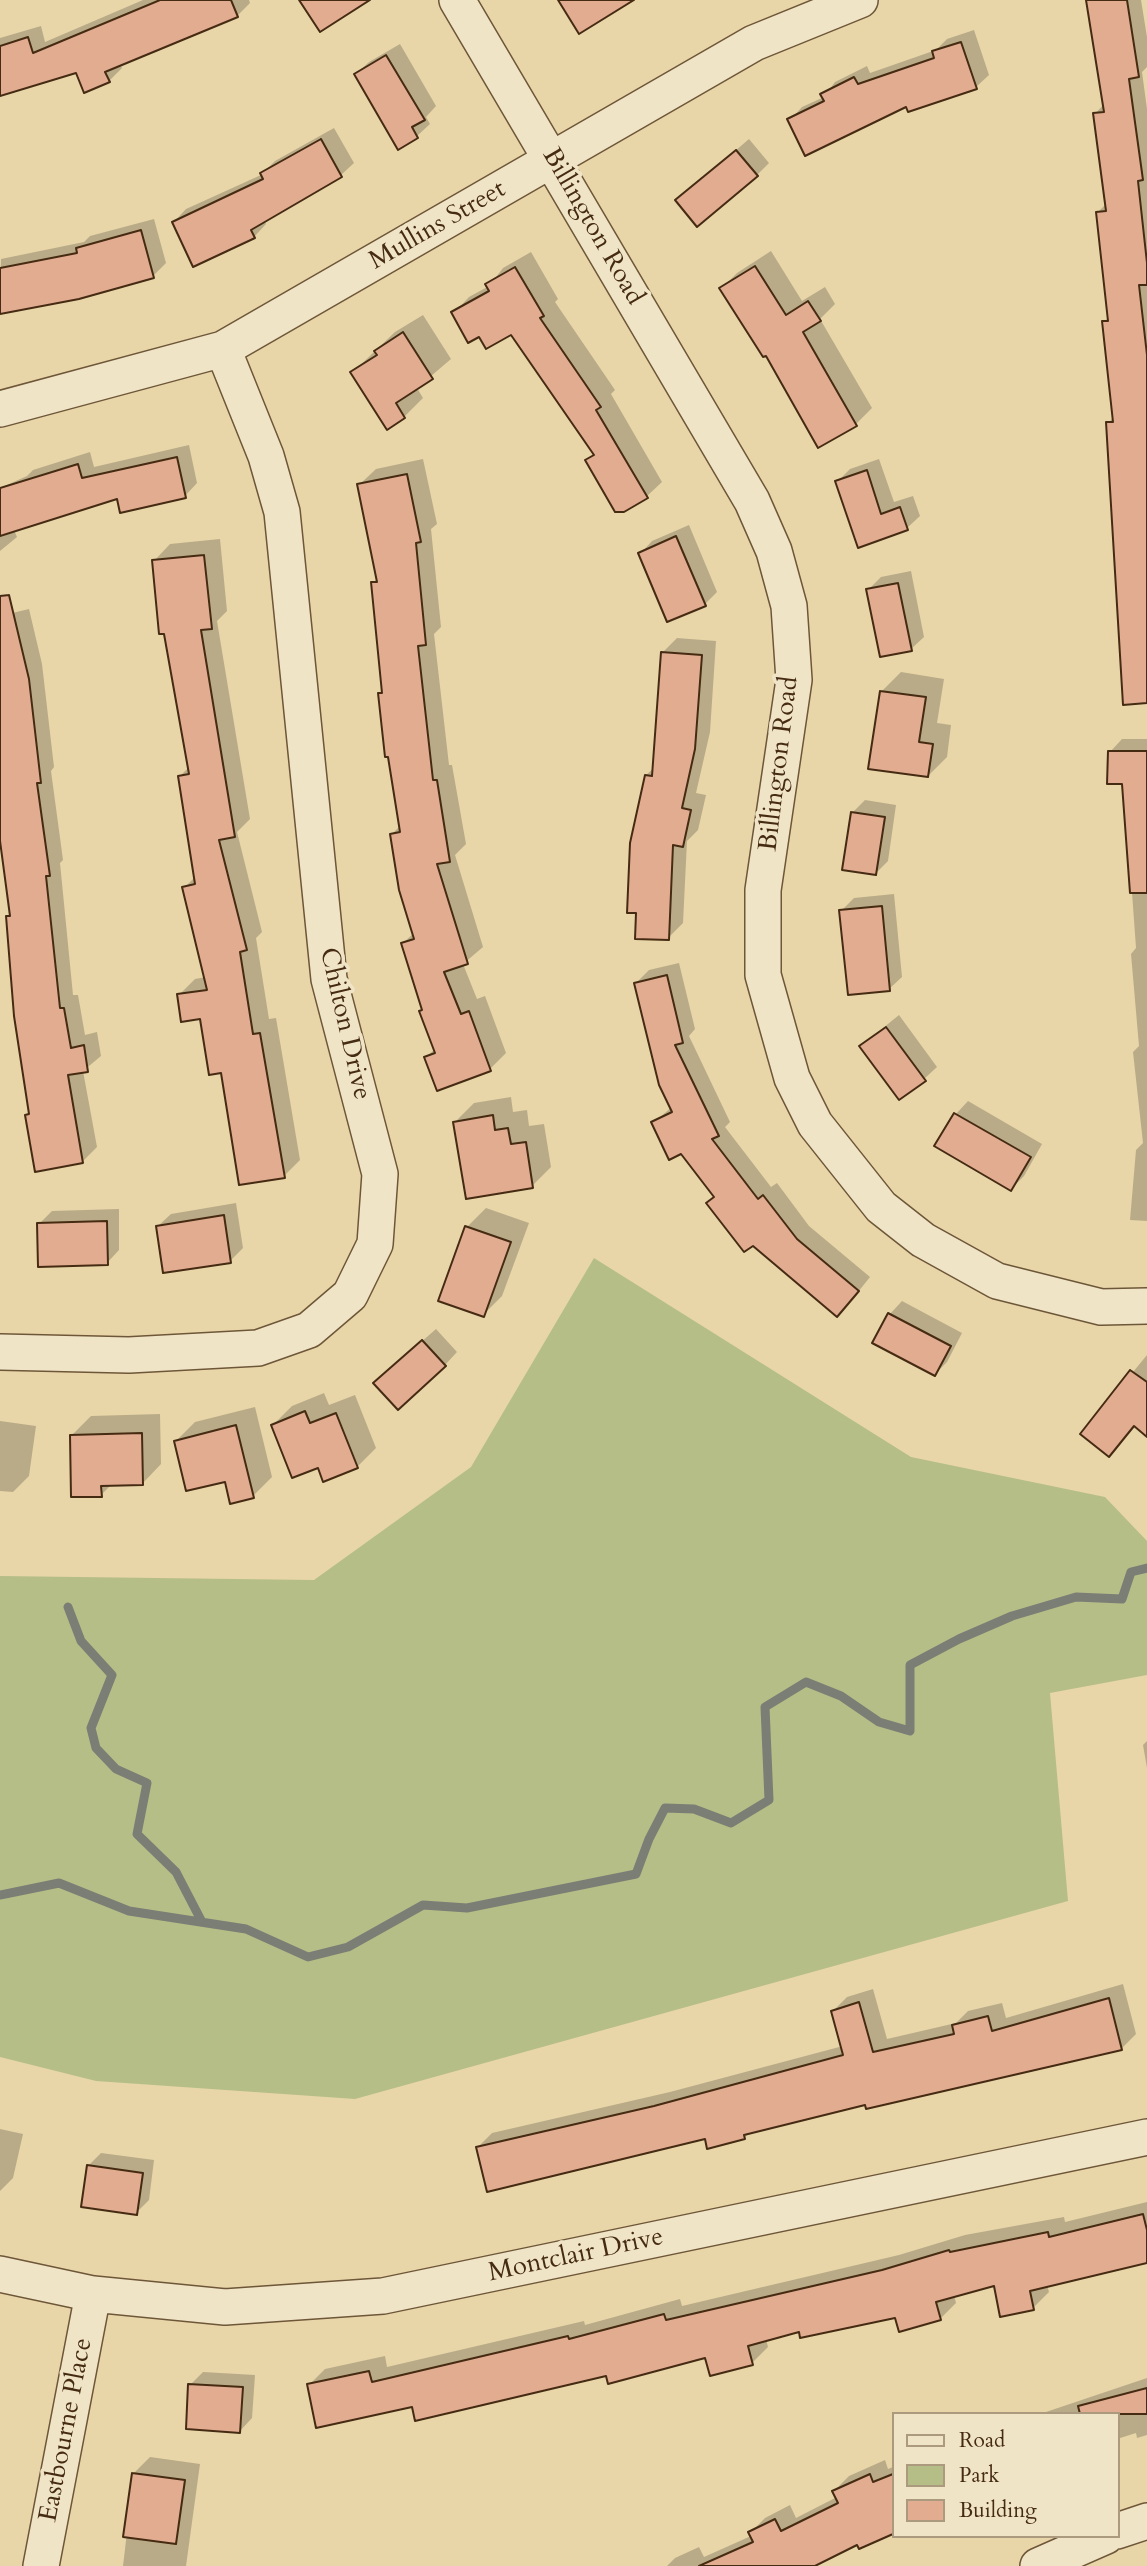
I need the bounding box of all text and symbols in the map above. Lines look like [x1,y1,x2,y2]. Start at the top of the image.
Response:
street label: Billington Road [534,143,650,311]
street label: Mullins Street [364,174,512,278]
street label: Billington Road [754,675,806,853]
street label: Chilton Drive [311,945,377,1103]
street label: Montclair Drive [486,2222,666,2290]
street label: Eastbourne Place [34,2336,100,2524]
legend [892,2412,1119,2538]
text: Road [959,2426,1005,2455]
text: Park [959,2461,999,2490]
text: Building [959,2496,1037,2525]

